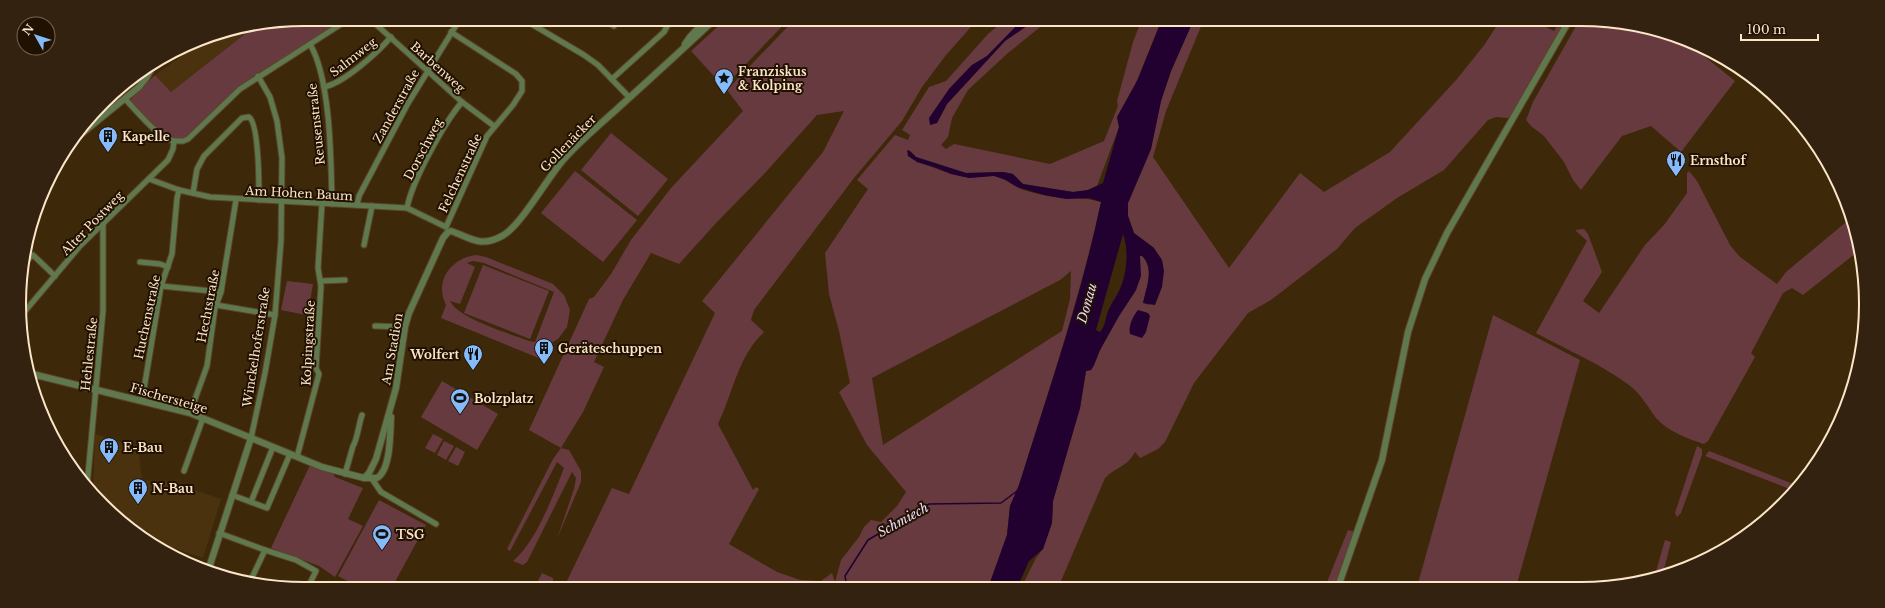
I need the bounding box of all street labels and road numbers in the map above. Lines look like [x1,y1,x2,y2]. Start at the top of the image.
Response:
street label: Salmweg [327,34,380,80]
street label: Barbenweg [408,39,469,96]
street label: Zanderstraße [369,66,423,146]
street label: Reusenstraße [304,82,328,166]
street label: Gollenäcker [537,111,599,175]
street label: Dorschweg [400,115,446,183]
street label: Felchenstraße [435,131,485,215]
street label: Am Hohen Baum [244,183,353,203]
street label: Alter Postweg [57,187,127,259]
street label: Hechtstraße [194,268,222,344]
street label: Huchenstraße [131,273,163,361]
street label: Winckelhoferstraße [239,286,273,409]
street label: Kolpingstraße [298,300,318,386]
street label: Am Stadion [378,312,406,387]
street label: Hehlestraße [78,316,100,392]
street label: Fischersteige [129,380,210,416]

